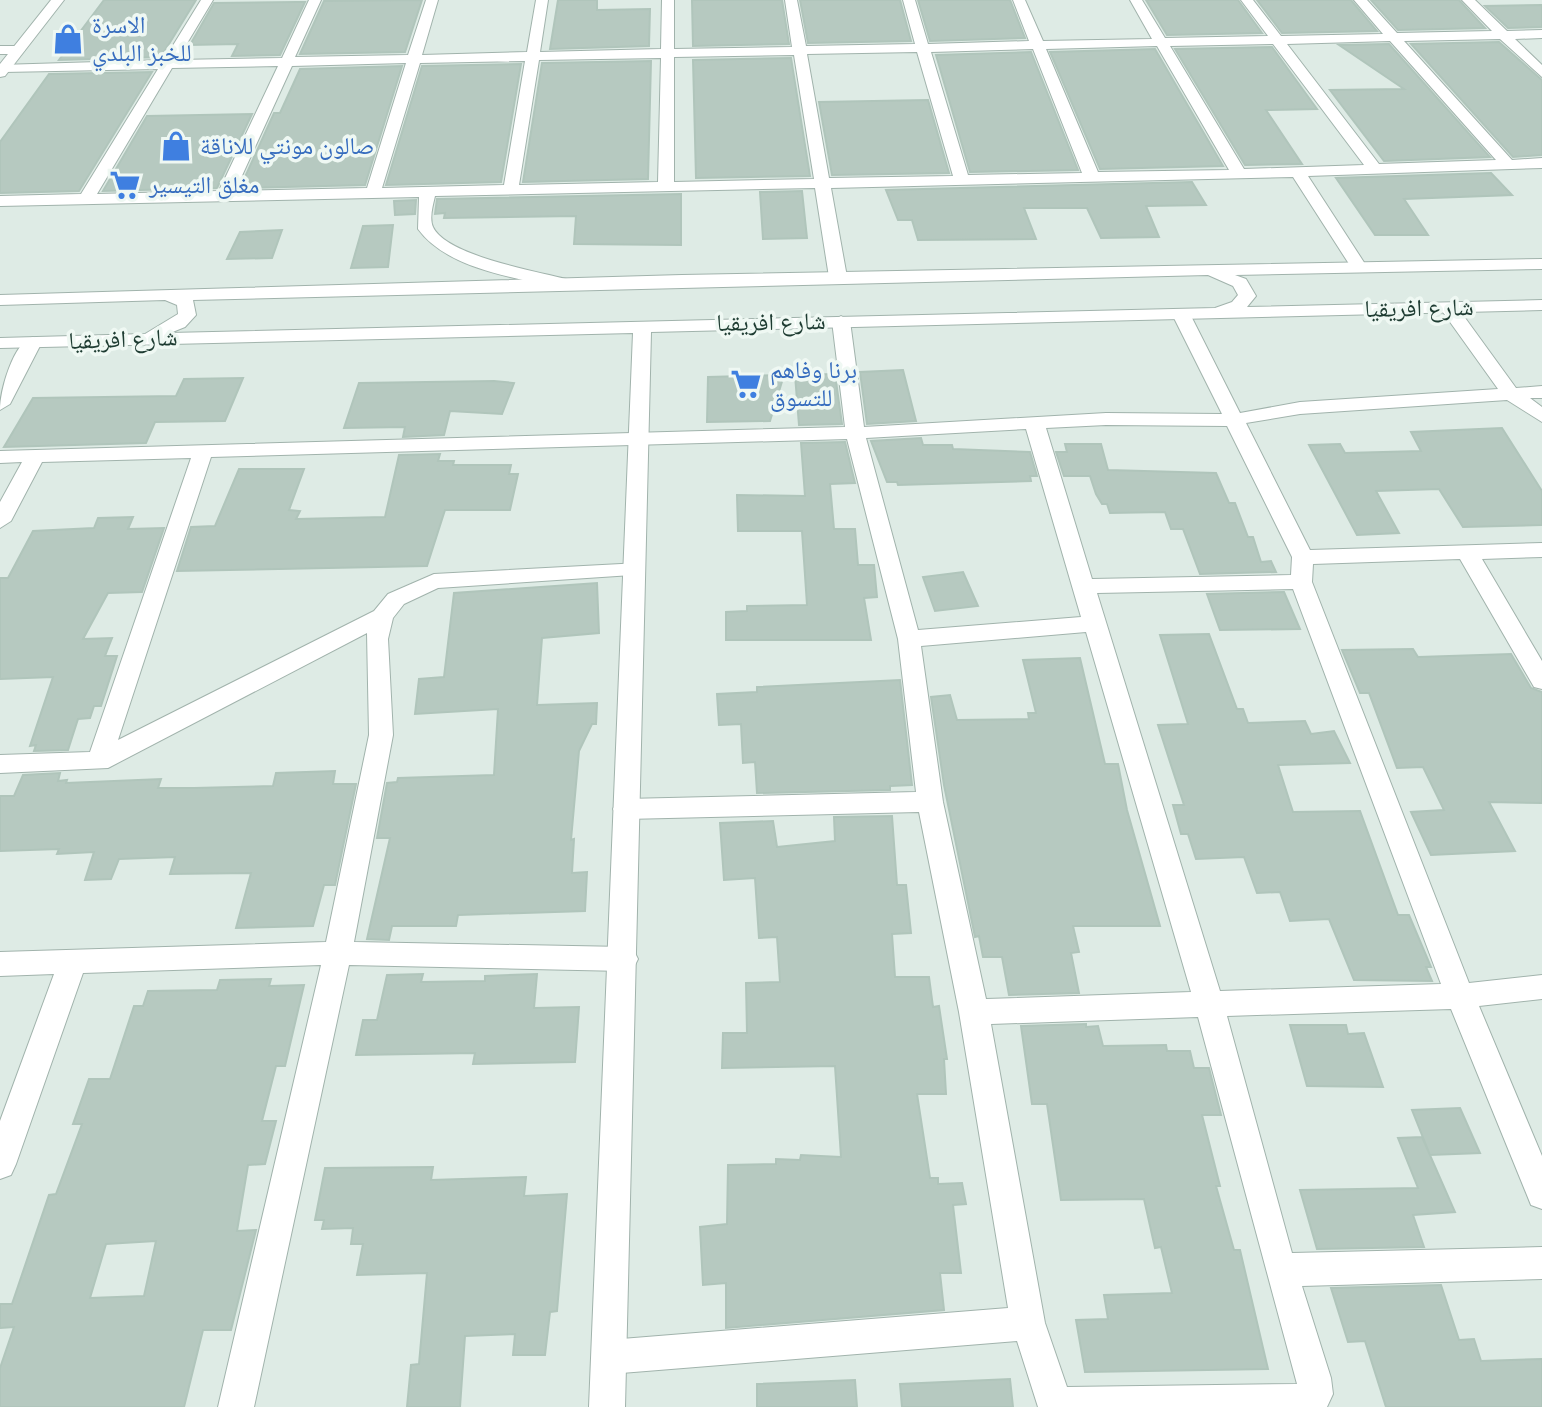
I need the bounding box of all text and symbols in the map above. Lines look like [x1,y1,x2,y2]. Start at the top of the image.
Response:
place label: الاسرة للخبز البلدي [92,10,191,72]
shop icon: الاسرة للخبز البلدي [51,22,85,56]
shop icon: صالون مونتي للاناقة [159,129,193,163]
place label: صالون مونتي للاناقة [200,131,374,165]
supermarket icon: مغلق التيسير [108,168,142,202]
place label: مغلق التيسير [148,170,259,199]
street label: شارع افريقيا [1364,292,1474,324]
street label: شارع افريقيا [716,306,826,338]
street label: شارع افريقيا [68,322,178,356]
place label: برنا وفاهم للتسوق [770,355,857,412]
supermarket icon: برنا وفاهم للتسوق [729,367,763,401]

